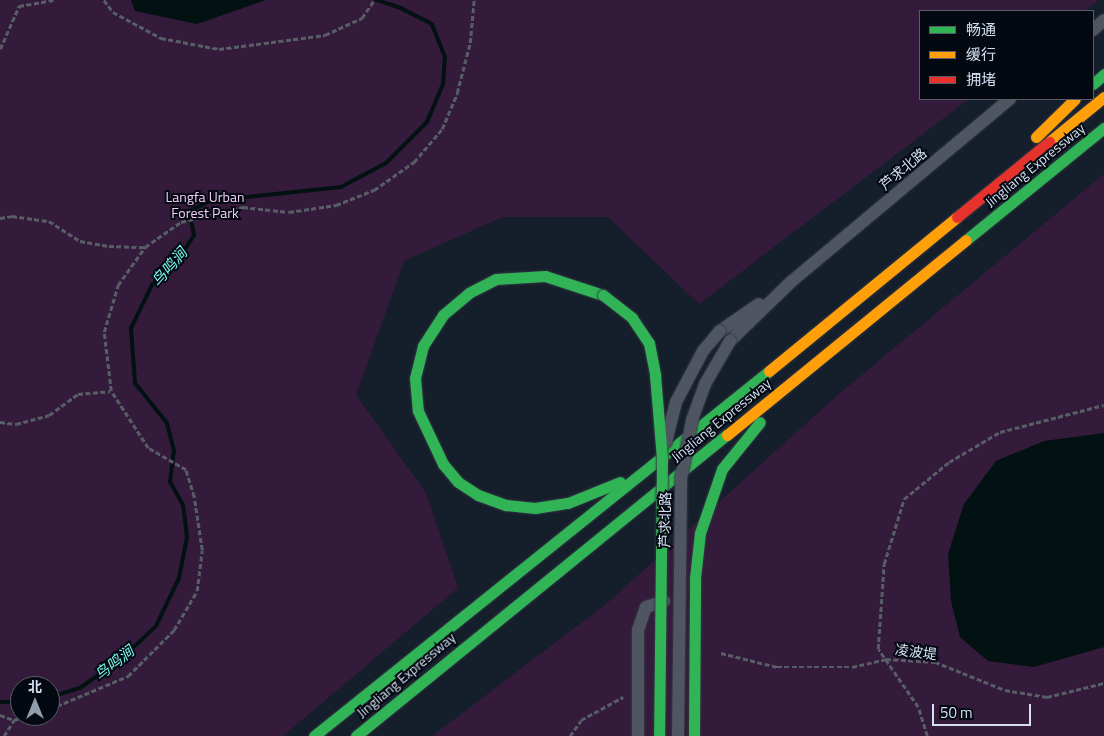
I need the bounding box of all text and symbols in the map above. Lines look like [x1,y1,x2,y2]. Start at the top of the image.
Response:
legend [919,10,1094,100]
text: 畅通 [966,18,996,41]
text: 缓行 [966,43,996,66]
text: 拥堵 [966,68,996,91]
street label: Jingliang Expressway [982,120,1088,210]
street label: 芦求北路 [876,145,930,193]
park label: Langfa Urban Forest Park [166,189,244,222]
water label: 鸟鸣涧 [147,244,191,290]
street label: Jingliang Expressway [668,375,774,465]
street label: 芦求北路 [656,492,674,548]
street label: Jingliang Expressway [353,629,459,721]
street label: 凌波堤 [894,641,938,663]
water label: 鸟鸣涧 [91,642,137,684]
north arrow [10,676,60,726]
text: 北 [28,676,42,697]
scale bar [934,694,1033,726]
text: 50 m [940,701,973,724]

